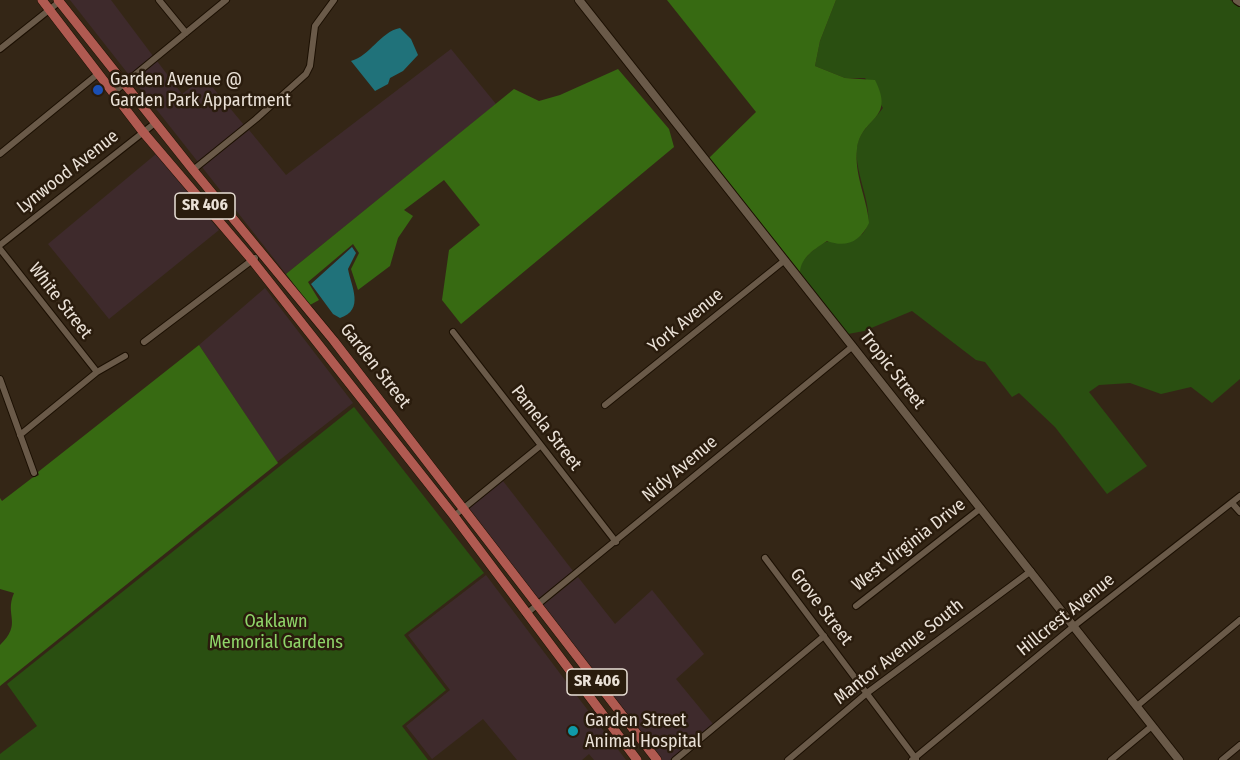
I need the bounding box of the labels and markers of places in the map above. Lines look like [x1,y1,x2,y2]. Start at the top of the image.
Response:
place label: Garden Avenue @ Garden Park Appartment [110,69,291,112]
marker: Garden Avenue @ Garden Park Appartment [91,83,105,97]
place label: Garden Street Animal Hospital [585,710,701,752]
marker: Garden Street Animal Hospital [566,724,580,738]

